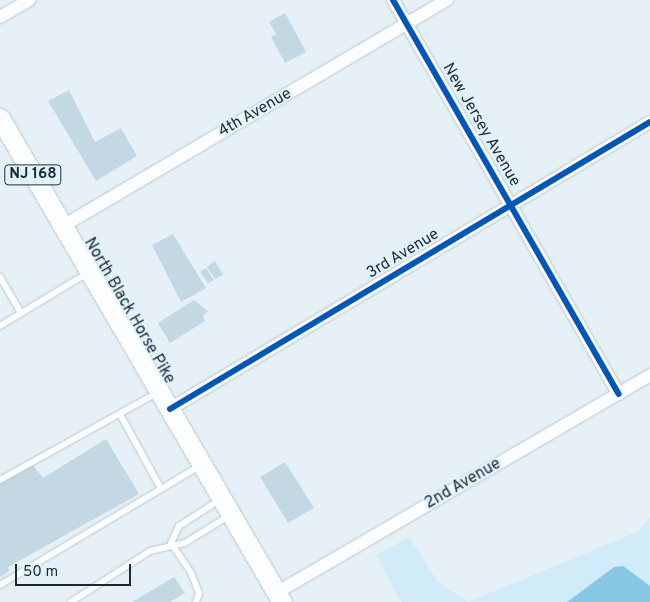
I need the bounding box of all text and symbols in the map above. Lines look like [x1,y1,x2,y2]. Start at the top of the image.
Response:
street label: New Jersey Avenue [438,60,524,190]
street label: 4th Avenue [215,84,295,142]
road number: NJ 168 [4,162,62,188]
street label: 3rd Avenue [363,225,443,283]
street label: North Black Horse Pike [79,235,179,387]
street label: 2nd Avenue [421,454,505,514]
scale bar [18,554,134,586]
text: 50 m [23,563,58,582]

